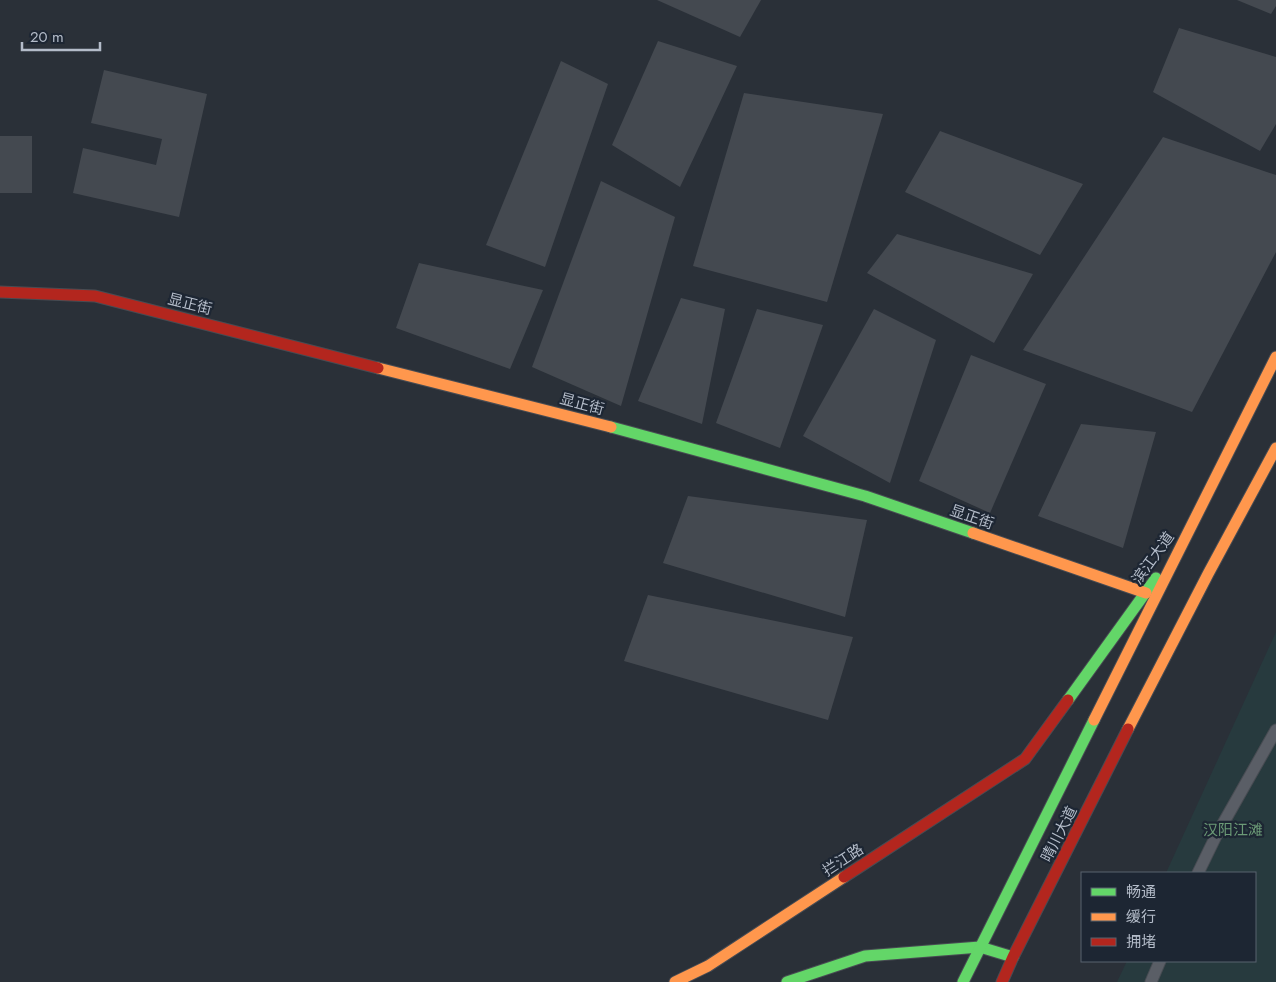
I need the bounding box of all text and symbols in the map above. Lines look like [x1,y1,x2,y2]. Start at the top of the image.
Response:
scale bar [22,20,100,52]
text: 20 m [30,26,64,48]
street label: 显正街 [165,288,215,320]
street label: 显正街 [557,388,607,420]
street label: 显正街 [947,499,997,535]
street label: 滨江大道 [1126,527,1180,589]
street label: 晴川大道 [1036,802,1082,866]
park label: 汉阳江滩 [1203,819,1263,841]
street label: 拦江路 [818,839,868,881]
legend [1081,872,1256,962]
text: 畅通 [1126,881,1156,903]
text: 缓行 [1126,906,1156,928]
text: 拥堵 [1126,931,1156,953]

